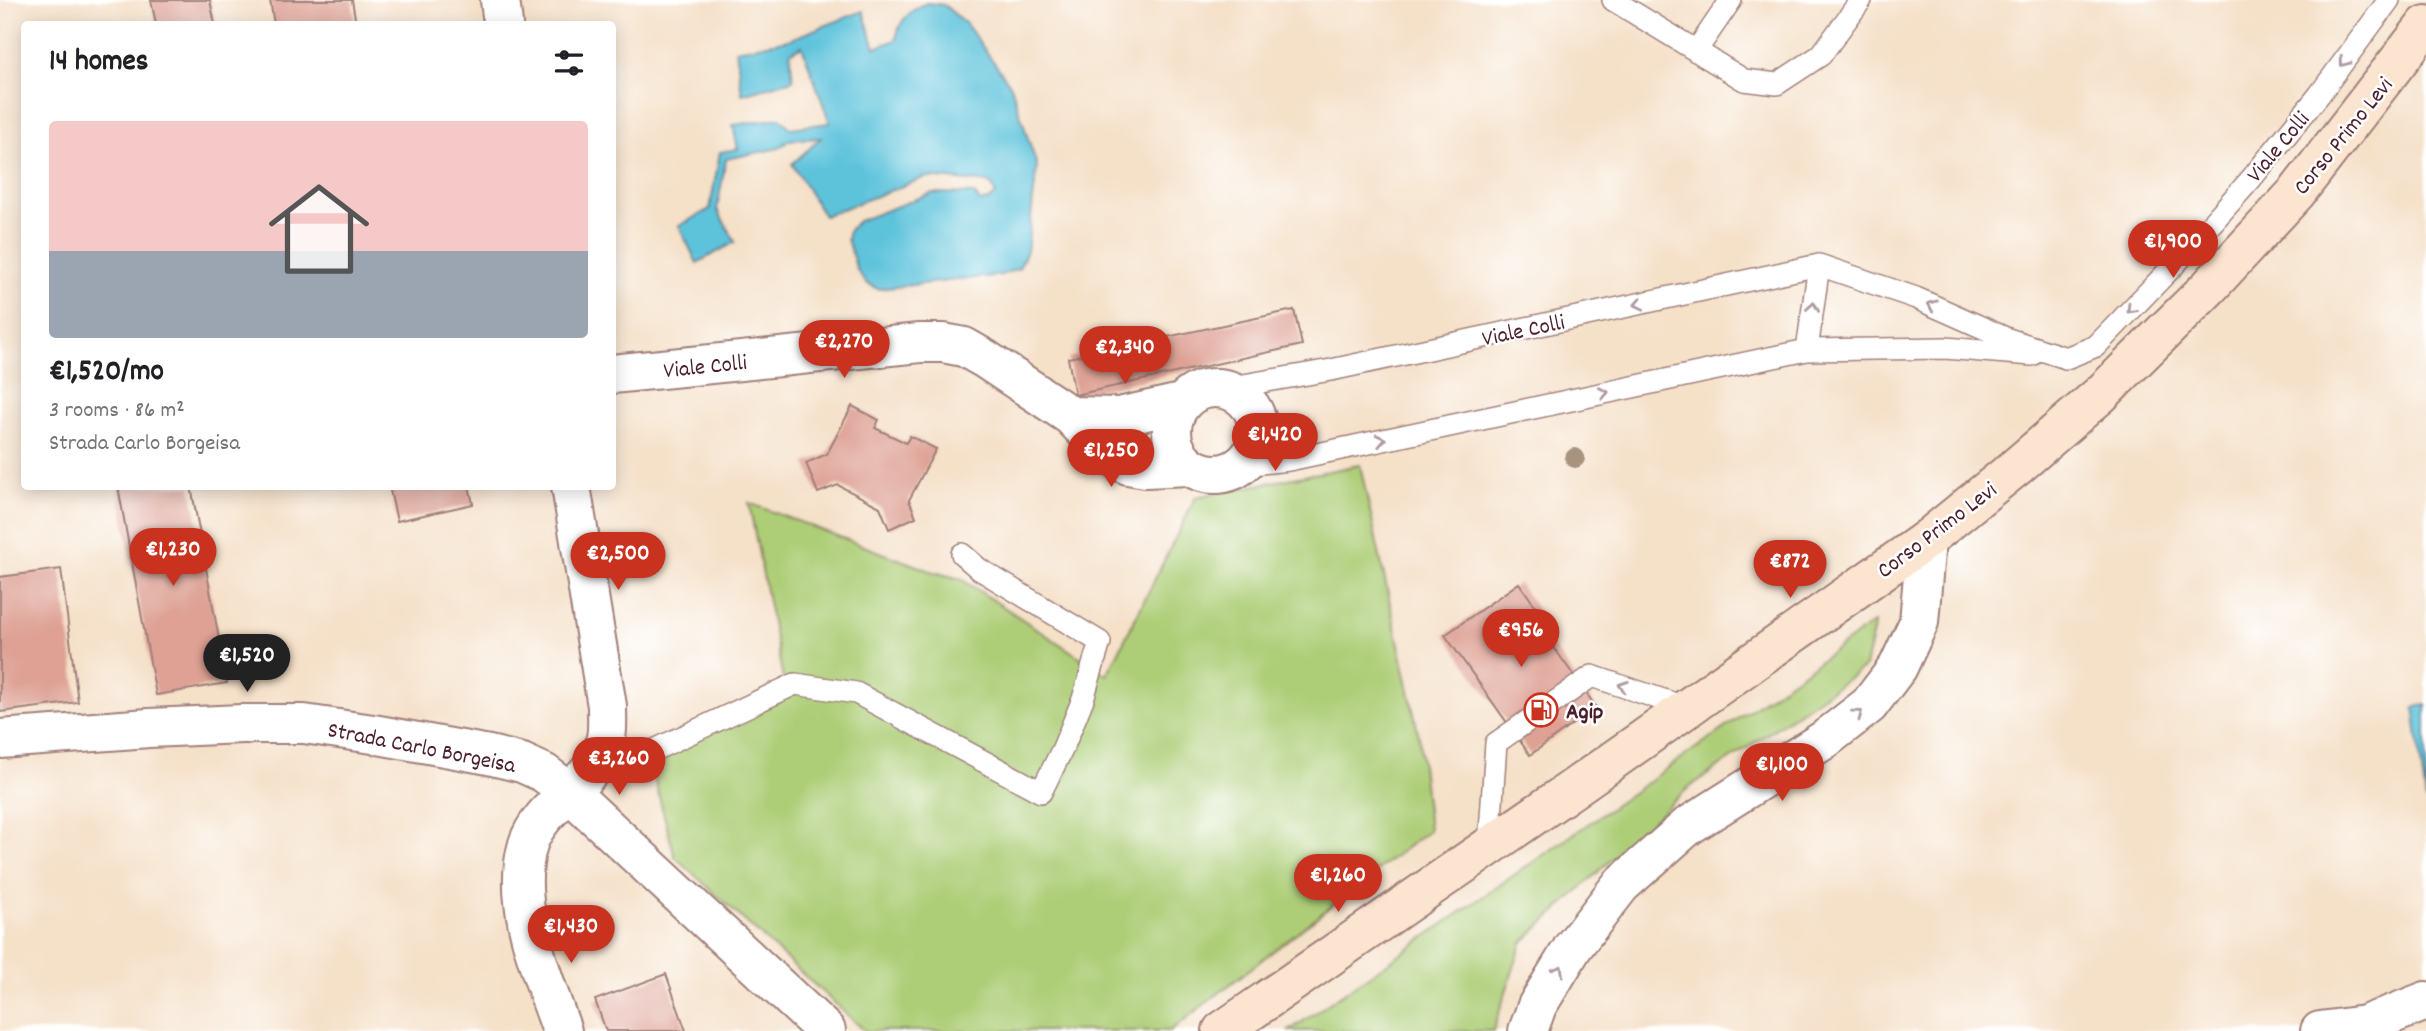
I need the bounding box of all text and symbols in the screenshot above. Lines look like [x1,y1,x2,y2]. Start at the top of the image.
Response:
text: 14 homes [49,42,148,85]
icon: filters [550,44,588,82]
one-way arrow [2339,55,2352,67]
street label: Corso Primo Levi [2287,71,2403,203]
street label: Viale Colli [2240,106,2319,191]
icon: home [256,166,382,292]
pin: €1,900 [2116,220,2230,280]
text: €1,900 [2144,226,2202,259]
one-way arrow [1633,295,1645,310]
one-way arrow [1927,299,1940,313]
one-way arrow [1806,301,1821,313]
one-way arrow [2127,301,2140,314]
street label: Viale Colli [1479,308,1568,357]
pin: €2,270 [787,320,901,380]
text: €2,270 [815,326,873,359]
pin: €2,340 [1068,326,1182,386]
text: €2,340 [1095,332,1155,365]
street label: Viale Colli [662,348,749,389]
text: €1,520/mo [49,352,164,395]
one-way arrow [1598,387,1610,402]
text: 3 rooms · 86 m² [49,395,185,428]
pin: €1,420 [1218,414,1332,473]
text: €1,420 [1248,419,1302,452]
text: Strada Carlo Borgeisa [49,428,240,461]
pin: €1,250 [1054,430,1168,489]
one-way arrow [1375,434,1387,449]
text: €1,250 [1083,435,1139,468]
street label: Corso Primo Levi [1871,476,2005,588]
pin: €1,230 [116,528,230,588]
pin: €2,500 [561,532,675,592]
text: €1,230 [145,534,201,567]
text: €2,500 [587,538,649,571]
pin: €872 [1749,540,1831,600]
text: €872 [1770,546,1810,579]
pin: €956 [1480,610,1562,669]
text: €956 [1498,615,1544,648]
pin: €1,520 [190,634,304,694]
text: €1,520 [219,640,275,673]
one-way arrow [1617,680,1629,694]
fuel station icon: Agip [1522,691,1560,729]
place label: Agip [1566,697,1604,730]
one-way arrow [1850,709,1863,722]
street label: Strada Carlo Borgeisa [324,715,519,784]
pin: €3,260 [562,738,676,797]
text: €3,260 [588,743,650,776]
pin: €1,100 [1725,744,1839,803]
text: €1,100 [1756,749,1808,782]
pin: €1,260 [1281,855,1395,914]
text: €1,260 [1310,860,1366,893]
pin: €1,430 [514,906,628,965]
text: €1,430 [544,911,598,944]
one-way arrow [1550,965,1563,978]

